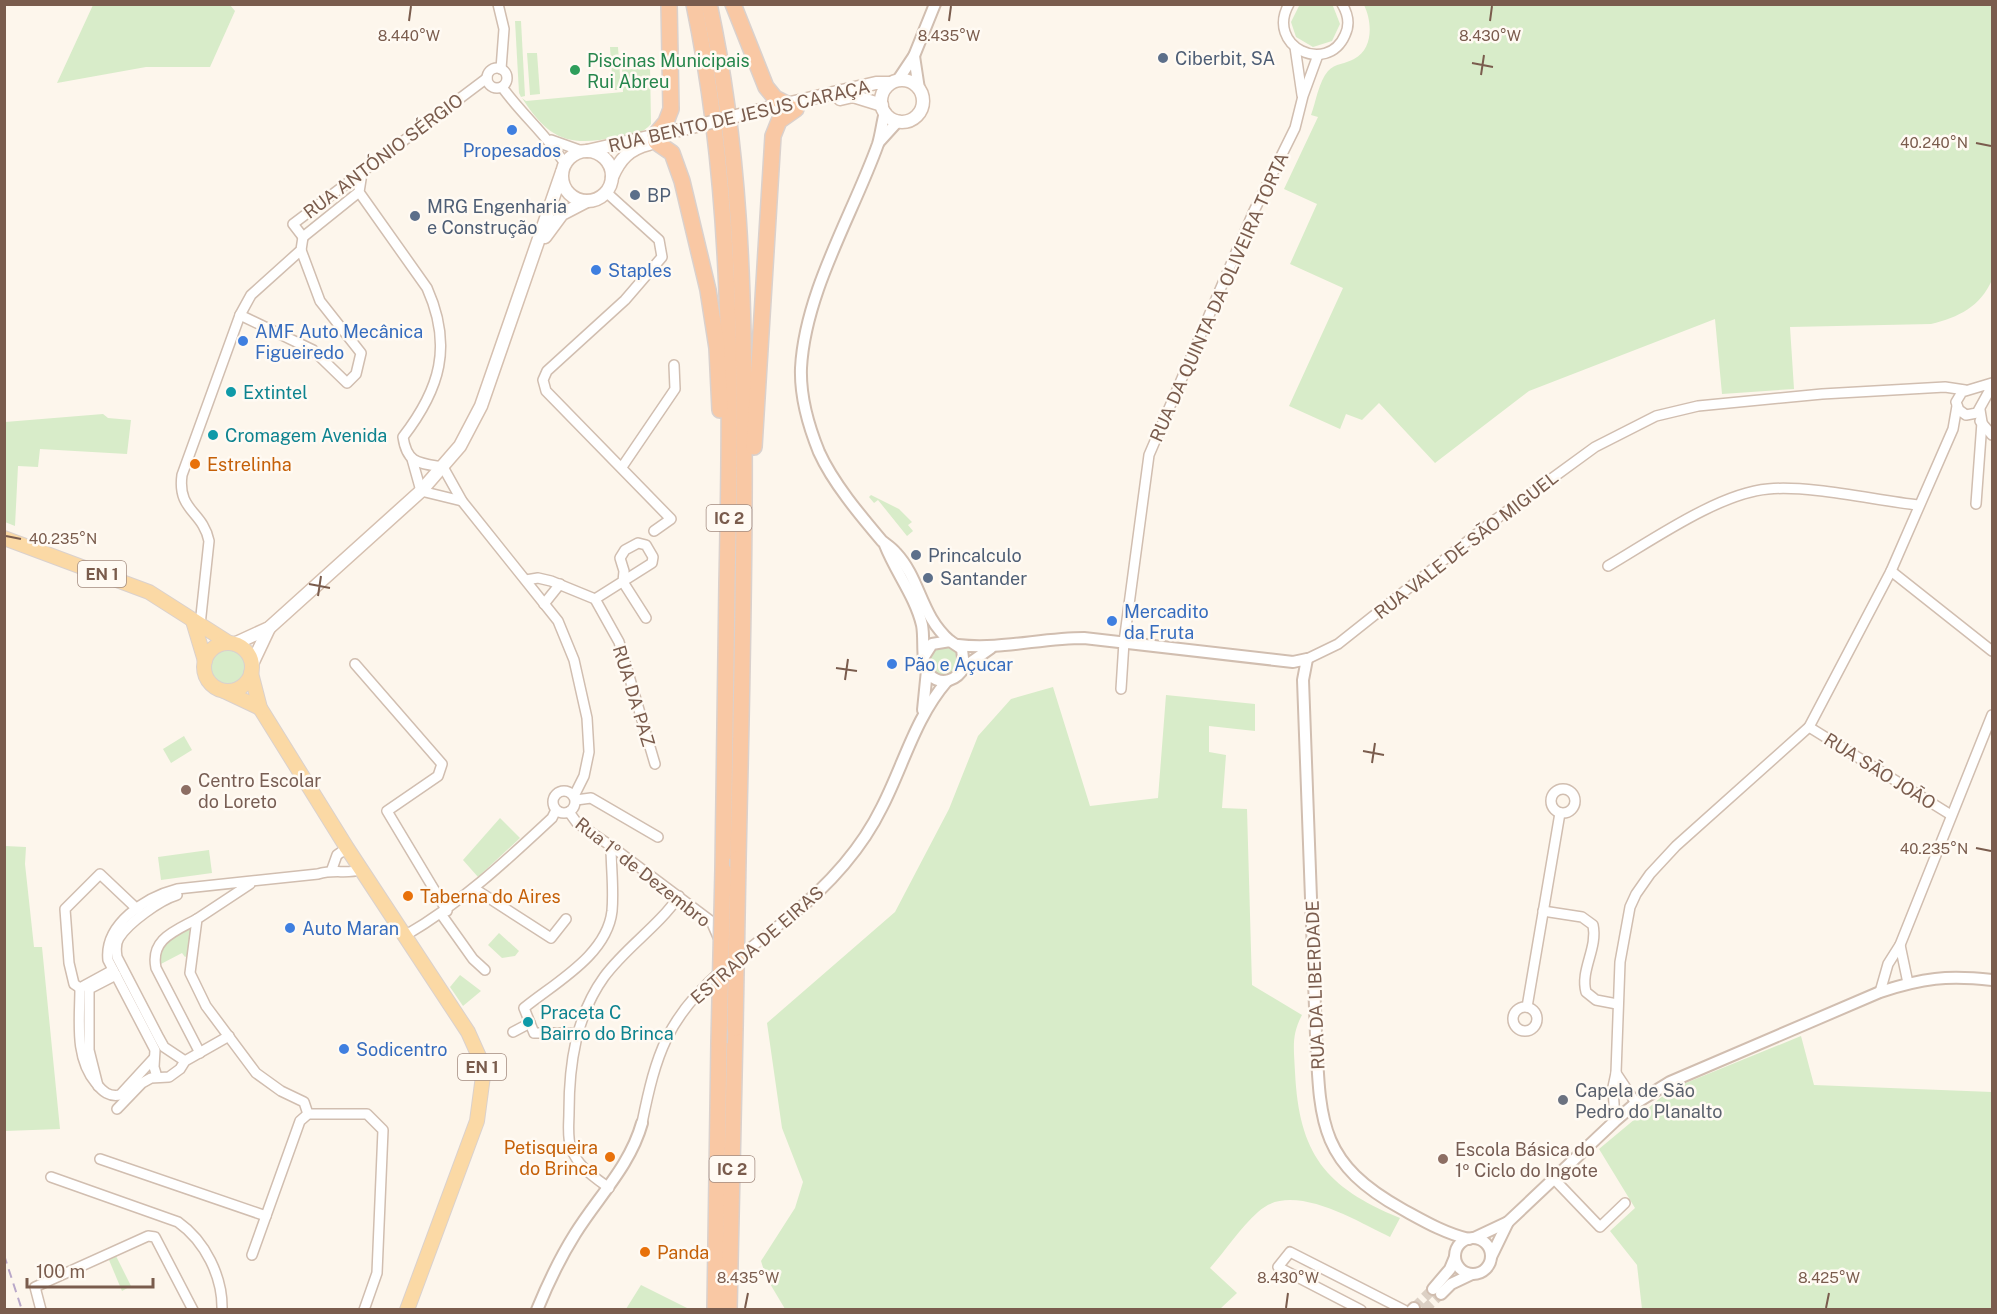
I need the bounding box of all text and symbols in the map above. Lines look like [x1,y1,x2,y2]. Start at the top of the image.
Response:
text: 8.440°W [378,27,440,44]
text: 8.435°W [918,27,980,44]
text: 8.430°W [1459,27,1521,44]
place label: Ciberbit, SA [1175,48,1275,69]
place label: Piscinas Municipais Rui Abreu [587,50,750,92]
marker: Ciberbit, SA [1156,51,1170,65]
marker: Piscinas Municipais Rui Abreu [568,63,582,77]
street label: RUA BENTO DE JESUS CARAÇA [606,76,872,156]
street label: RUA ANTÓNIO SÉRGIO [299,88,467,223]
marker: Propesados [505,123,519,137]
text: 40.240°N [1900,134,1968,151]
place label: Propesados [463,140,561,161]
street label: RUA DA QUINTA DA OLIVEIRA TORTA [1146,149,1293,445]
place label: BP [647,185,671,206]
marker: BP [628,188,642,202]
place label: MRG Engenharia e Construção [427,196,567,238]
marker: MRG Engenharia e Construção [408,209,422,223]
place label: Staples [608,260,672,281]
marker: Staples [589,263,603,277]
place label: AMF Auto Mecânica Figueiredo [255,321,423,363]
marker: AMF Auto Mecânica Figueiredo [236,334,250,348]
place label: Extintel [243,382,308,403]
marker: Extintel [224,385,238,399]
place label: Cromagem Avenida [225,425,387,446]
marker: Cromagem Avenida [206,428,220,442]
place label: Estrelinha [207,454,292,475]
marker: Estrelinha [188,457,202,471]
street label: RUA VALE DE SÃO MIGUEL [1369,466,1562,623]
road number: IC 2 [706,505,752,531]
text: 40.235°N [29,530,97,547]
place label: Princalculo [928,545,1022,566]
marker: Princalculo [909,548,923,562]
road number: EN 1 [78,561,126,587]
place label: Santander [940,568,1027,589]
marker: Santander [921,571,935,585]
place label: Mercadito da Fruta [1124,601,1209,643]
marker: Mercadito da Fruta [1105,614,1119,628]
street label: RUA DA PAZ [609,643,659,749]
place label: Pão e Açucar [904,654,1013,675]
marker: Pão e Açucar [885,657,899,671]
street label: RUA SÃO JOÃO [1820,727,1940,814]
place label: Centro Escolar do Loreto [198,770,321,812]
marker: Centro Escolar do Loreto [179,783,193,797]
street label: Rua 1º de Dezembro [571,813,715,931]
text: 40.235°N [1900,840,1968,857]
street label: ESTRADA DE EIRAS [686,882,828,1008]
place label: Taberna do Aires [420,886,561,907]
marker: Taberna do Aires [401,889,415,903]
street label: RUA DA LIBERDADE [1302,900,1328,1070]
place label: Auto Maran [302,918,399,939]
marker: Auto Maran [283,921,297,935]
place label: Praceta C Bairro do Brinca [540,1002,674,1044]
marker: Praceta C Bairro do Brinca [521,1015,535,1029]
place label: Sodicentro [356,1039,448,1060]
marker: Sodicentro [337,1042,351,1056]
road number: EN 1 [458,1054,506,1080]
place label: Capela de São Pedro do Planalto [1575,1080,1722,1122]
marker: Capela de São Pedro do Planalto [1556,1093,1570,1107]
place label: Petisqueira do Brinca [504,1137,598,1179]
place label: Escola Básica do 1º Ciclo do Ingote [1455,1139,1598,1181]
marker: Petisqueira do Brinca [603,1150,617,1164]
marker: Escola Básica do 1º Ciclo do Ingote [1436,1152,1450,1166]
road number: IC 2 [710,1156,754,1182]
place label: Panda [657,1242,709,1263]
marker: Panda [638,1245,652,1259]
scale bar [27,1251,153,1289]
text: 100 m [36,1261,85,1282]
text: 8.435°W [717,1269,779,1286]
text: 8.430°W [1257,1269,1319,1286]
text: 8.425°W [1798,1269,1860,1286]

